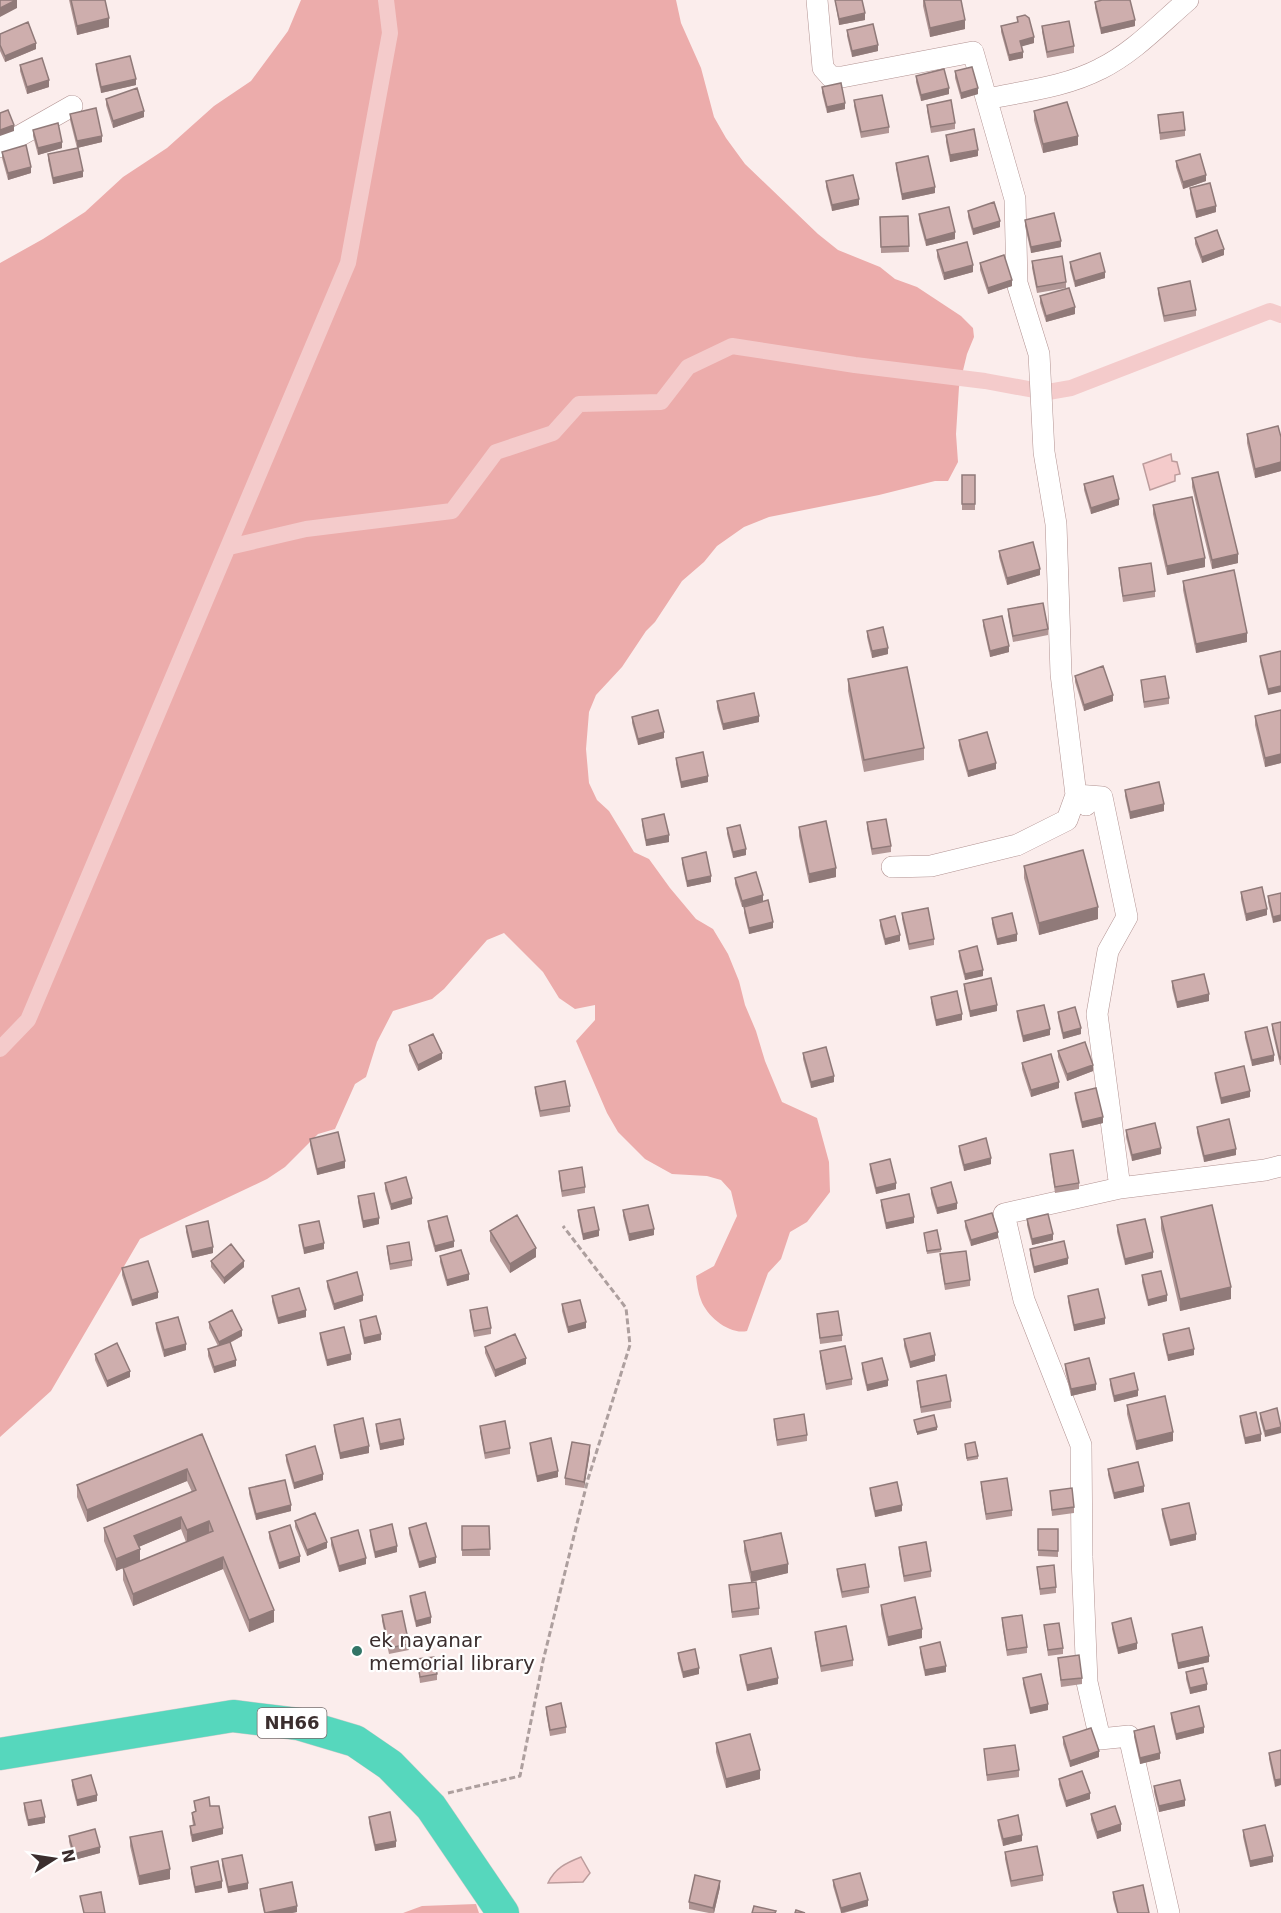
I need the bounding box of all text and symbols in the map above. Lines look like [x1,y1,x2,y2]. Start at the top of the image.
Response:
place label: ek nayanar memorial library [369,1628,535,1675]
marker: ek nayanar memorial library [350,1644,364,1658]
road number: NH66 [258,1708,326,1738]
north arrow [24,1829,84,1889]
text: N [57,1847,79,1865]

